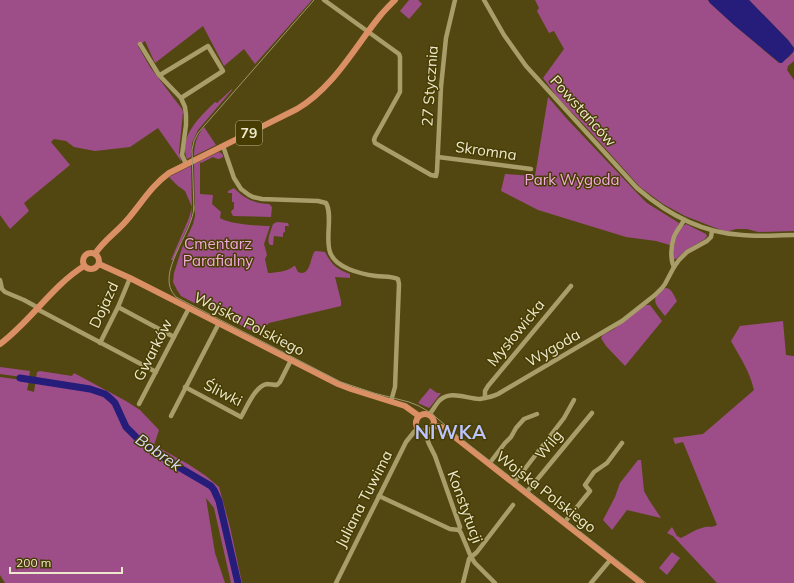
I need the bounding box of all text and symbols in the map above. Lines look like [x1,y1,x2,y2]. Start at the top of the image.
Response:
street label: 27 Stycznia [417,45,442,127]
street label: Powstańców [546,71,621,150]
road number: 79 [236,121,262,145]
street label: Skromna [454,137,518,164]
park label: Park Wygoda [524,170,620,189]
park label: Cmentarz Parafialny [183,234,253,270]
street label: Dojazd [85,279,123,331]
street label: Wojska Polskiego [191,287,308,360]
street label: Mysłowicka [483,295,548,370]
street label: Gwarków [129,315,176,384]
street label: Wygoda [522,324,583,371]
street label: Śliwki [201,375,246,410]
district label: NIWKA [415,420,487,444]
street label: Wilg [531,426,566,463]
water label: Bobrek [132,429,187,476]
street label: Juliana Tuwima [331,447,396,551]
street label: Wojska Polskiego [492,447,600,537]
street label: Konstytucji [444,468,487,546]
scale bar [10,549,122,575]
text: 200 m [16,555,51,570]

